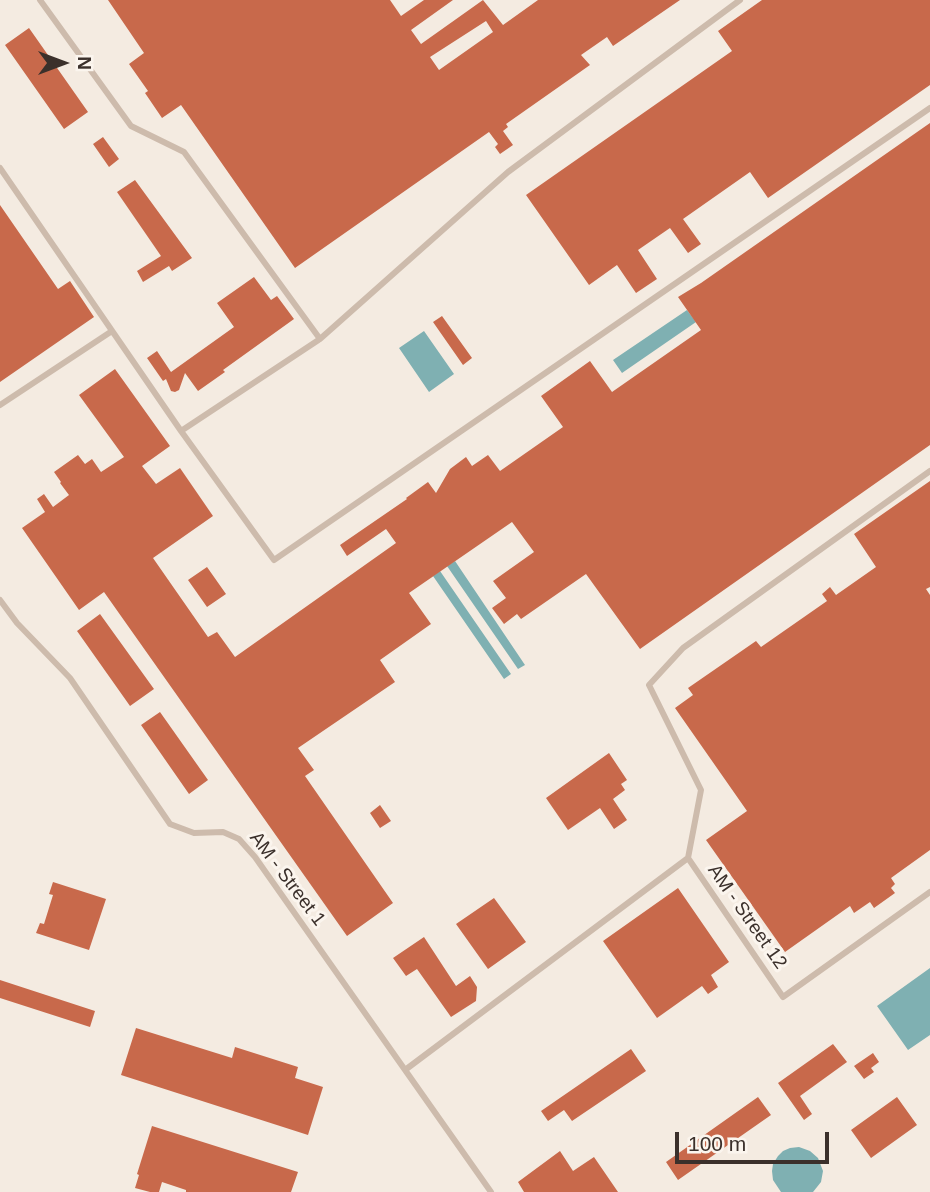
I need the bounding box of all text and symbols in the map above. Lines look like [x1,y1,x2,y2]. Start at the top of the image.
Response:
north arrow [28,28,98,98]
text: N [74,56,95,70]
street label: AM - Street 1 [244,827,330,931]
street label: AM - Street 12 [703,860,791,974]
scale bar [678,1118,832,1162]
text: 100 m [688,1132,746,1155]

